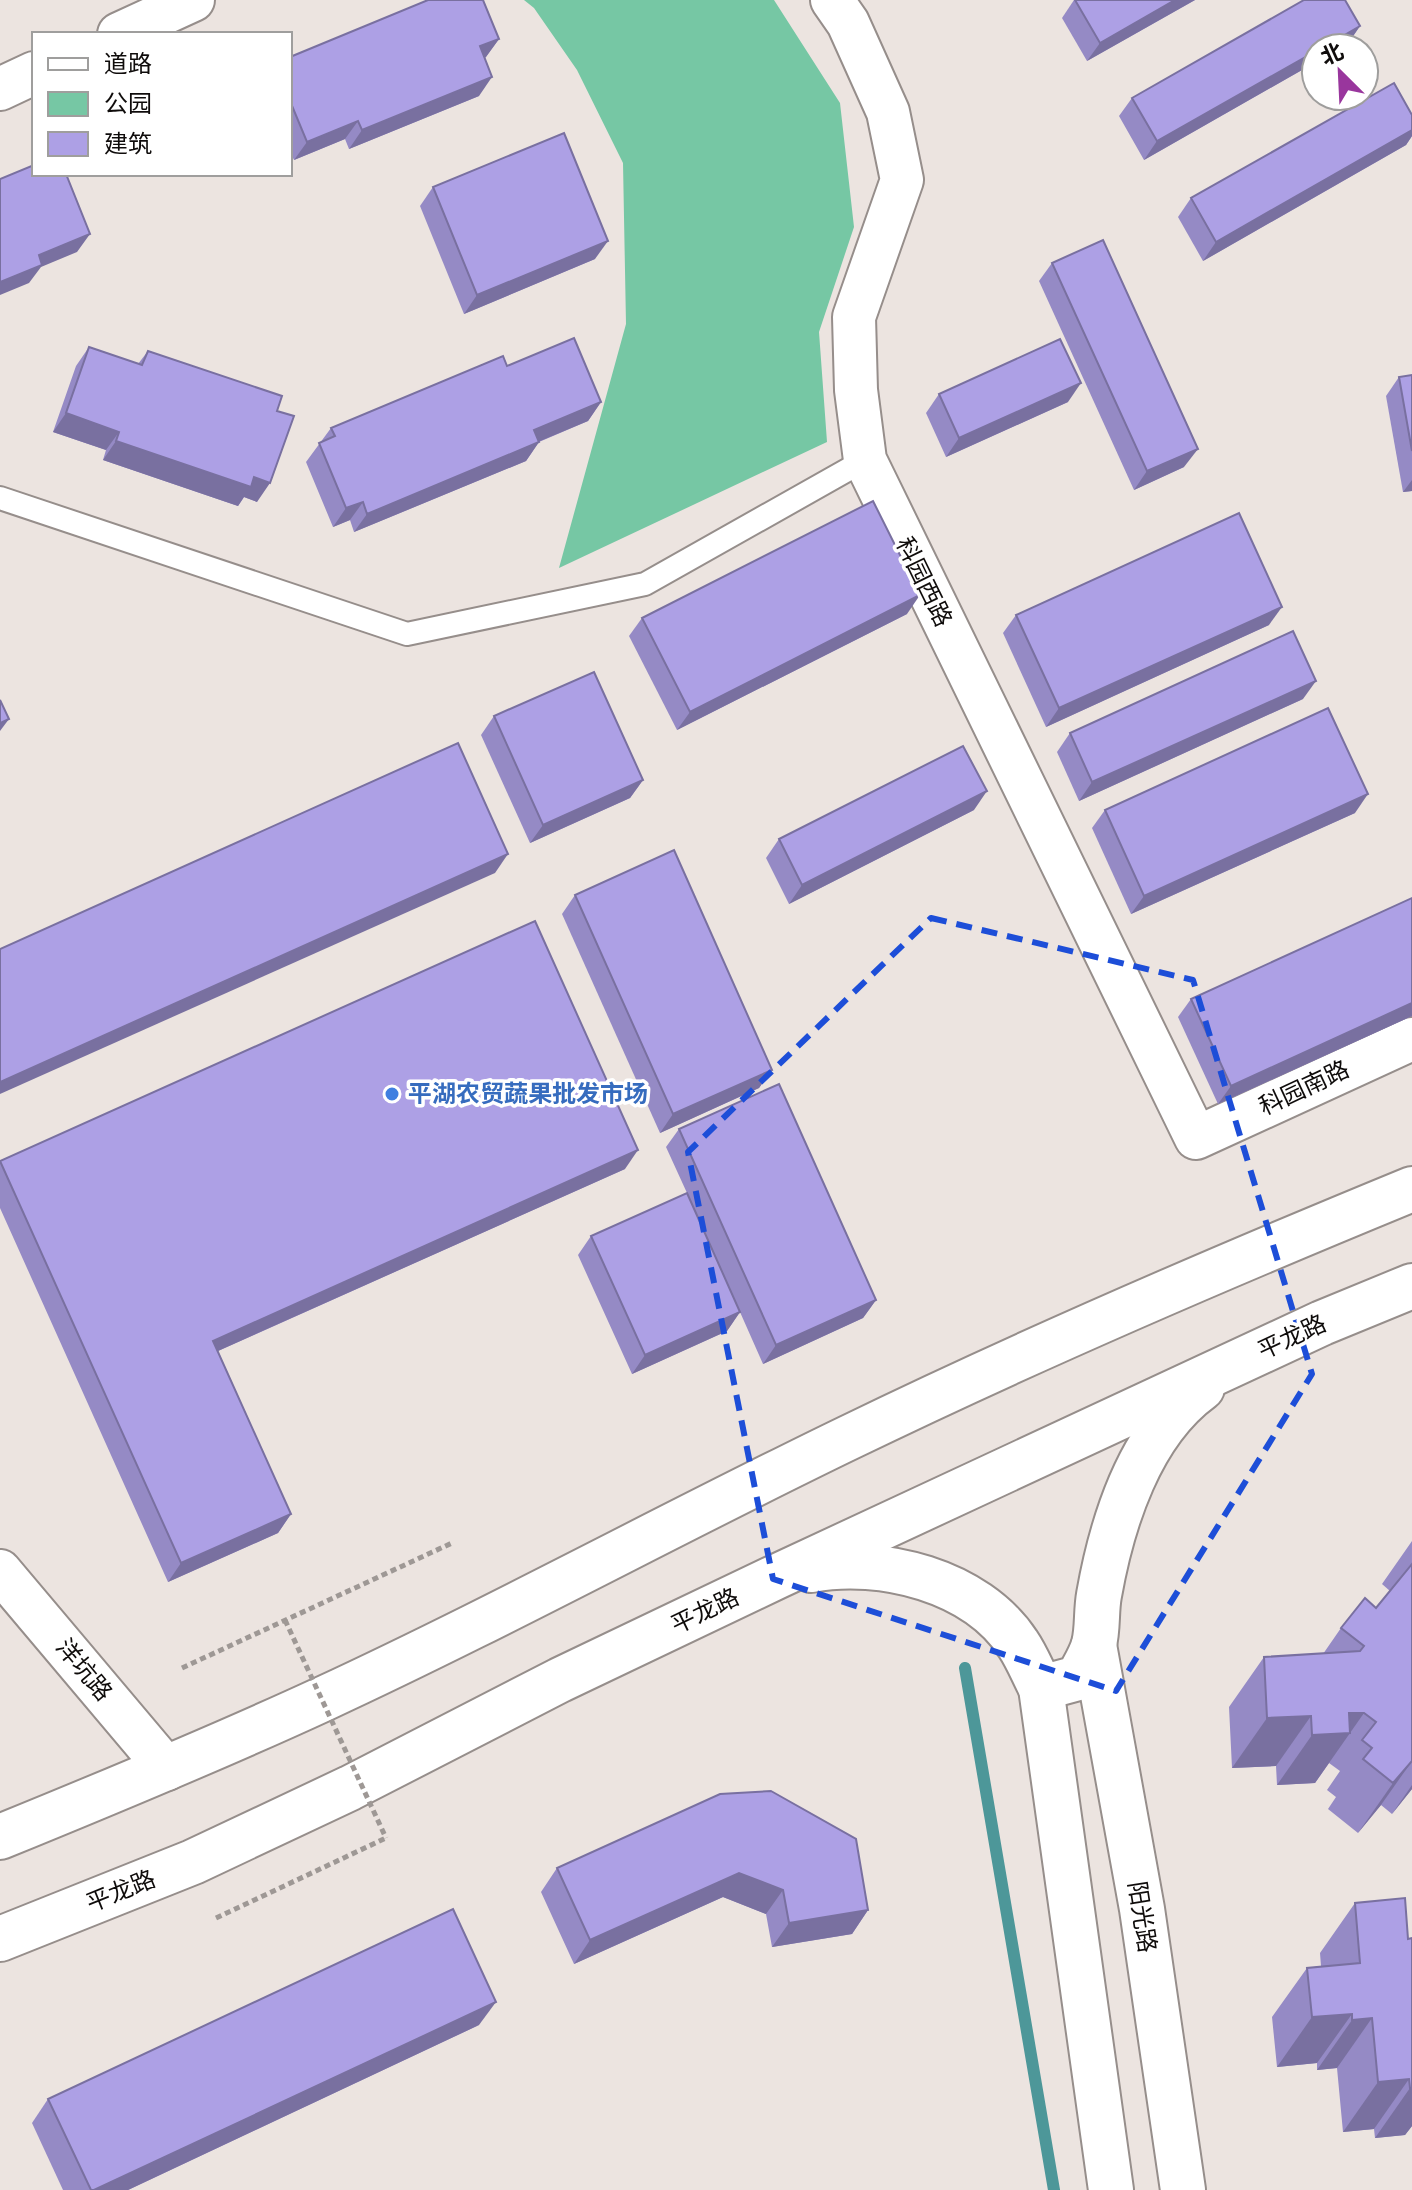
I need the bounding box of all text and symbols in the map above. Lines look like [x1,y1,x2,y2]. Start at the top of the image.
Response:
legend [32,32,292,176]
north arrow [1300,32,1380,112]
text: 北 [1317,38,1348,71]
text: 道路 [104,50,152,79]
text: 公园 [104,90,152,119]
text: 建筑 [104,130,152,159]
street label: 科园西路 [889,533,958,632]
street label: 科园南路 [1255,1055,1354,1122]
place label: 平湖农贸蔬果批发市场 [408,1080,648,1109]
marker: 平湖农贸蔬果批发市场 [383,1085,401,1103]
street label: 平龙路 [1253,1309,1331,1366]
street label: 平龙路 [667,1583,744,1640]
street label: 洋坑路 [49,1633,118,1707]
street label: 平龙路 [82,1865,160,1918]
street label: 阳光路 [1122,1879,1161,1955]

